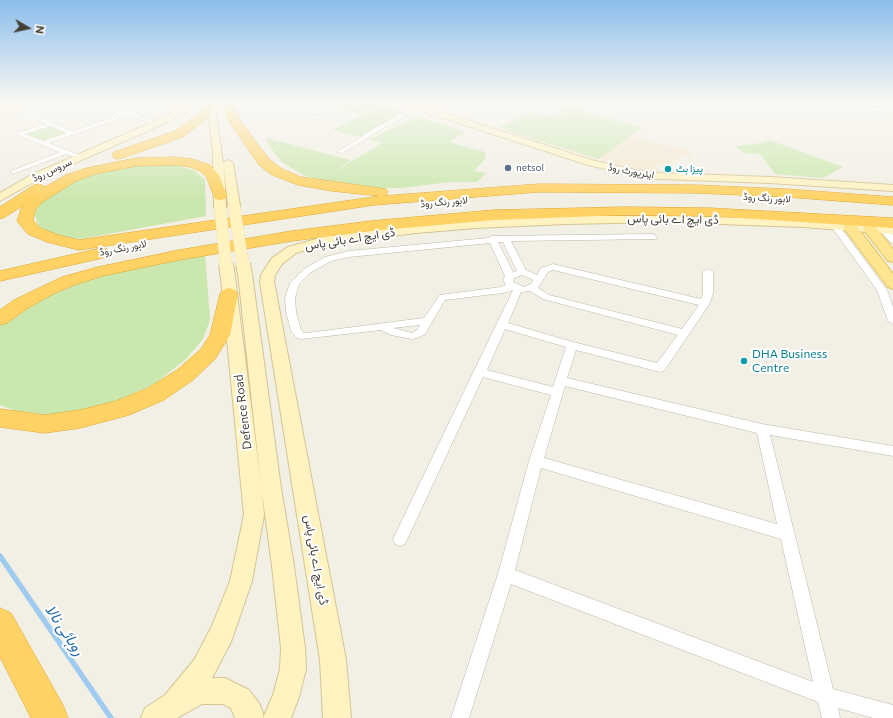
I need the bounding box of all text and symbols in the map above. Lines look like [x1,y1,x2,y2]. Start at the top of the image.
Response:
north arrow [8,8,48,48]
text: N [33,25,47,35]
street label: سروس روڈ [30,156,74,184]
street label: ایئرپورٹ روڈ [607,161,655,181]
place label: netsol [516,162,544,174]
marker: netsol [503,163,513,173]
place label: پیزا ہٹ [676,163,703,175]
marker: پیزا ہٹ [663,164,673,174]
street label: لاہور رنگ روڈ [743,191,791,205]
street label: لاہور رنگ روڈ [420,194,468,210]
street label: ڈی ایچ اے بائی پاس [627,211,719,227]
street label: ڈی ایچ اے بائی پاس [304,225,396,253]
street label: لاہور رنگ روڈ [98,238,148,258]
place label: DHA Business Centre [752,347,828,375]
marker: DHA Business Centre [739,356,749,366]
street label: Defence Road [231,374,255,450]
street label: ڈی ایچ اے بائی پاس [301,514,331,606]
water label: روہائی نالا [41,601,89,659]

